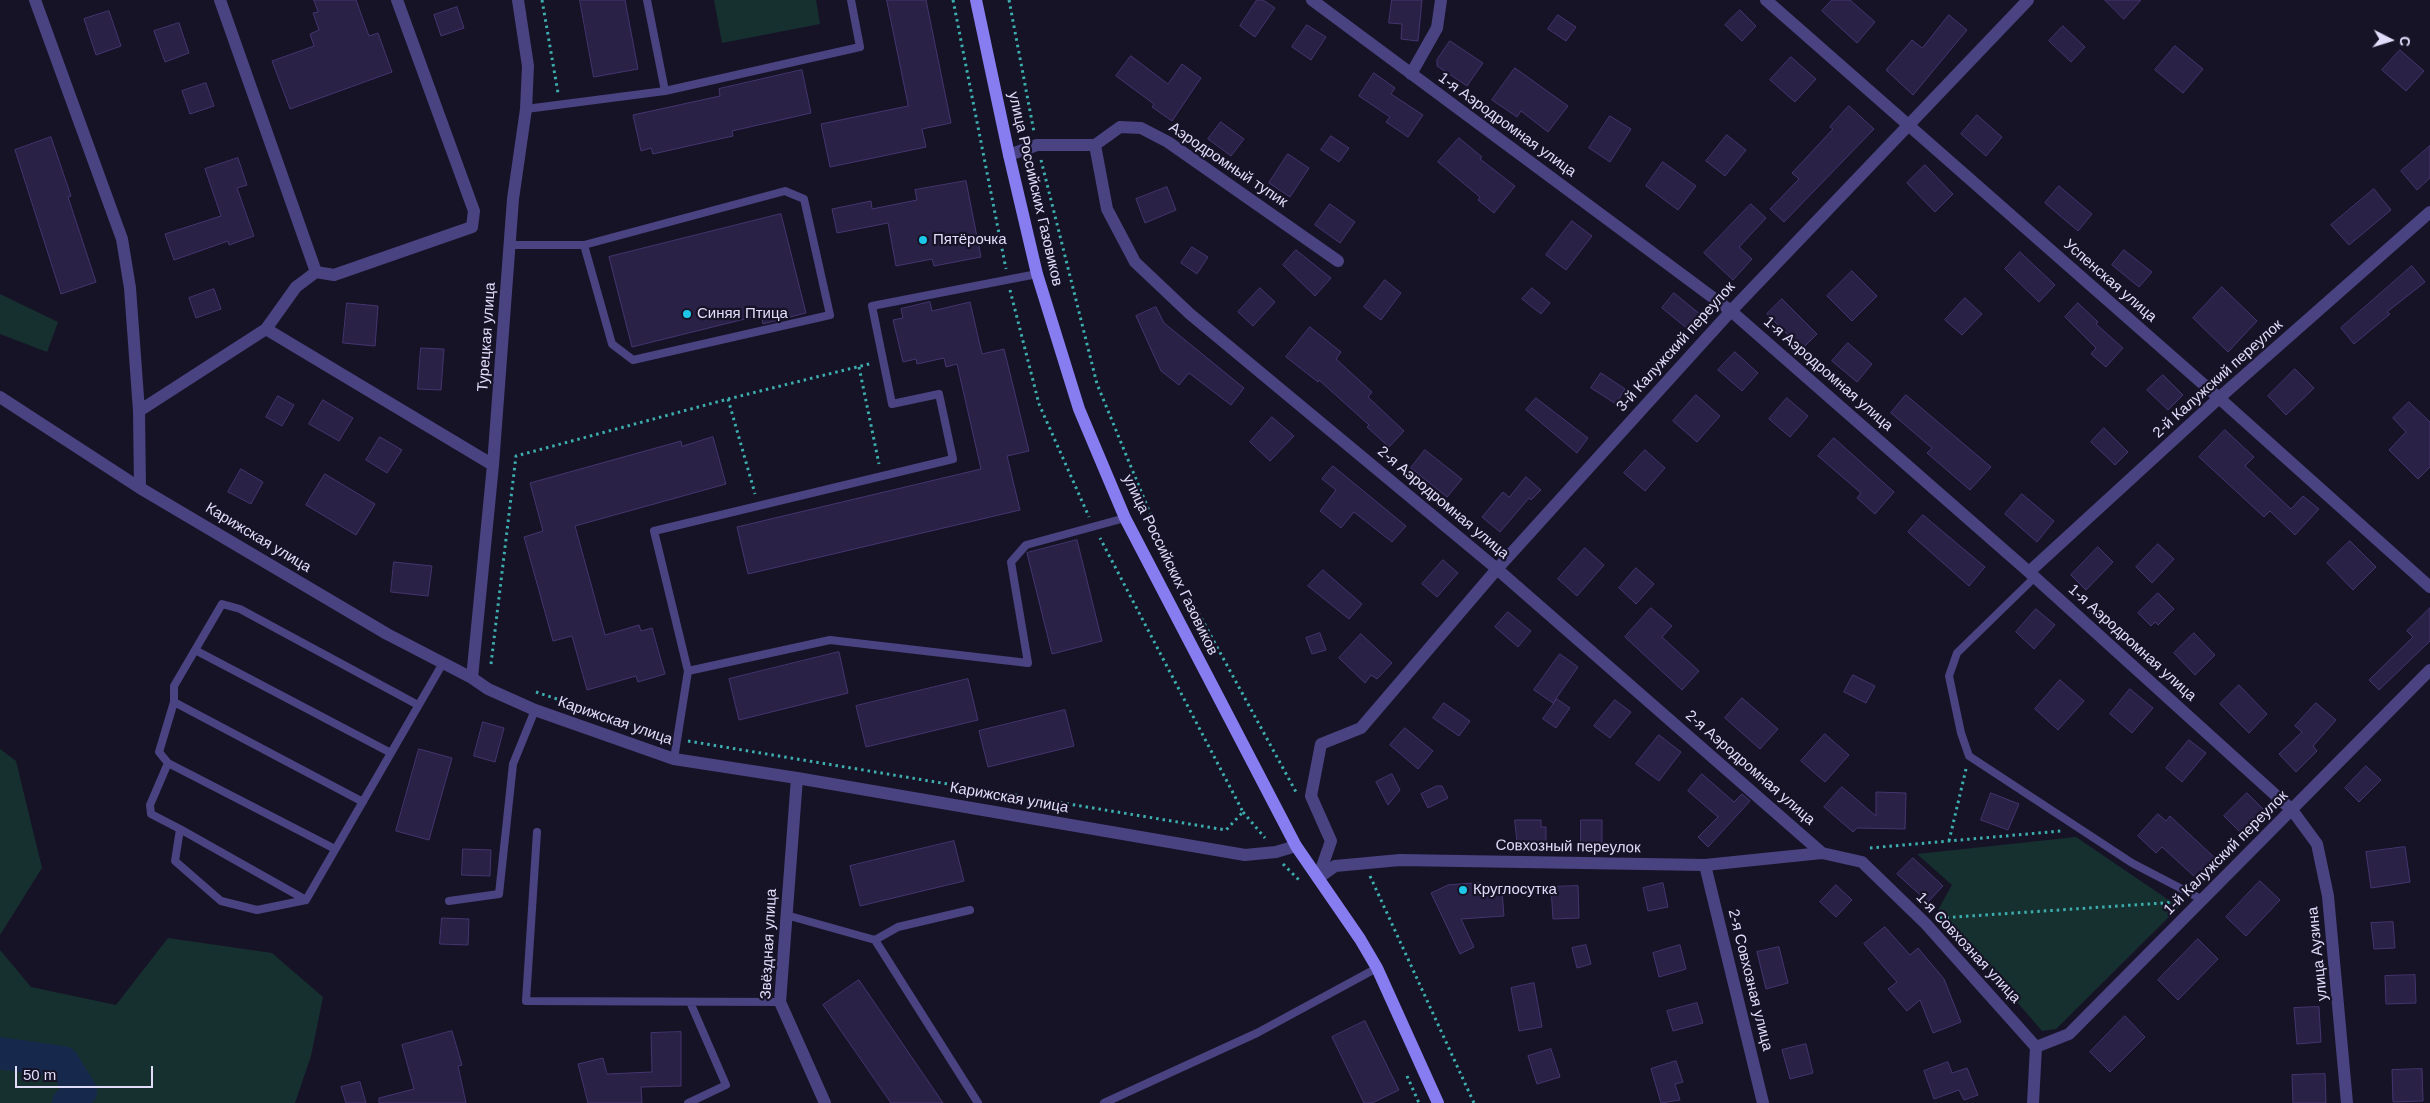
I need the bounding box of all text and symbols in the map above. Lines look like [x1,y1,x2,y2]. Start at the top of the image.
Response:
north arrow [2365,15,2415,65]
text: С [2397,36,2413,47]
street label: 1-я Аэродромная улица [1435,69,1579,181]
street label: улица Российских Газовиков [1004,90,1066,288]
street label: Аэродромный тупик [1165,119,1291,211]
place label: Пятёрочка [933,231,1007,249]
marker: Пятёрочка [917,234,929,246]
street label: Успенская улица [2060,236,2160,326]
street label: 3-й Калужский переулок [1613,278,1739,416]
street label: Турецкая улица [474,282,500,392]
place label: Синяя Птица [697,305,788,323]
marker: Синяя Птица [681,308,693,320]
street label: 1-я Аэродромная улица [1760,313,1896,435]
street label: 2-й Калужский переулок [2149,316,2287,442]
street label: 2-я Аэродромная улица [1374,443,1512,563]
street label: улица Российских Газовиков [1118,472,1222,658]
street label: Карижская улица [202,499,314,577]
street label: 1-я Аэродромная улица [2064,581,2200,705]
street label: Карижская улица [555,693,675,749]
street label: 2-я Аэродромная улица [1682,707,1818,829]
street label: Карижская улица [948,779,1070,817]
street label: 1-й Калужский переулок [2160,787,2292,919]
street label: Совхозный переулок [1495,837,1641,857]
place label: Круглосутка [1473,881,1557,899]
marker: Круглосутка [1457,884,1469,896]
street label: Звёздная улица [757,888,781,1000]
street label: 1-я Совхозная улица [1912,889,2024,1007]
street label: улица Аузина [2304,906,2332,1002]
street label: 2-я Совхозная улица [1724,907,1776,1053]
scale bar [18,1056,155,1088]
text: 50 m [23,1066,56,1083]

